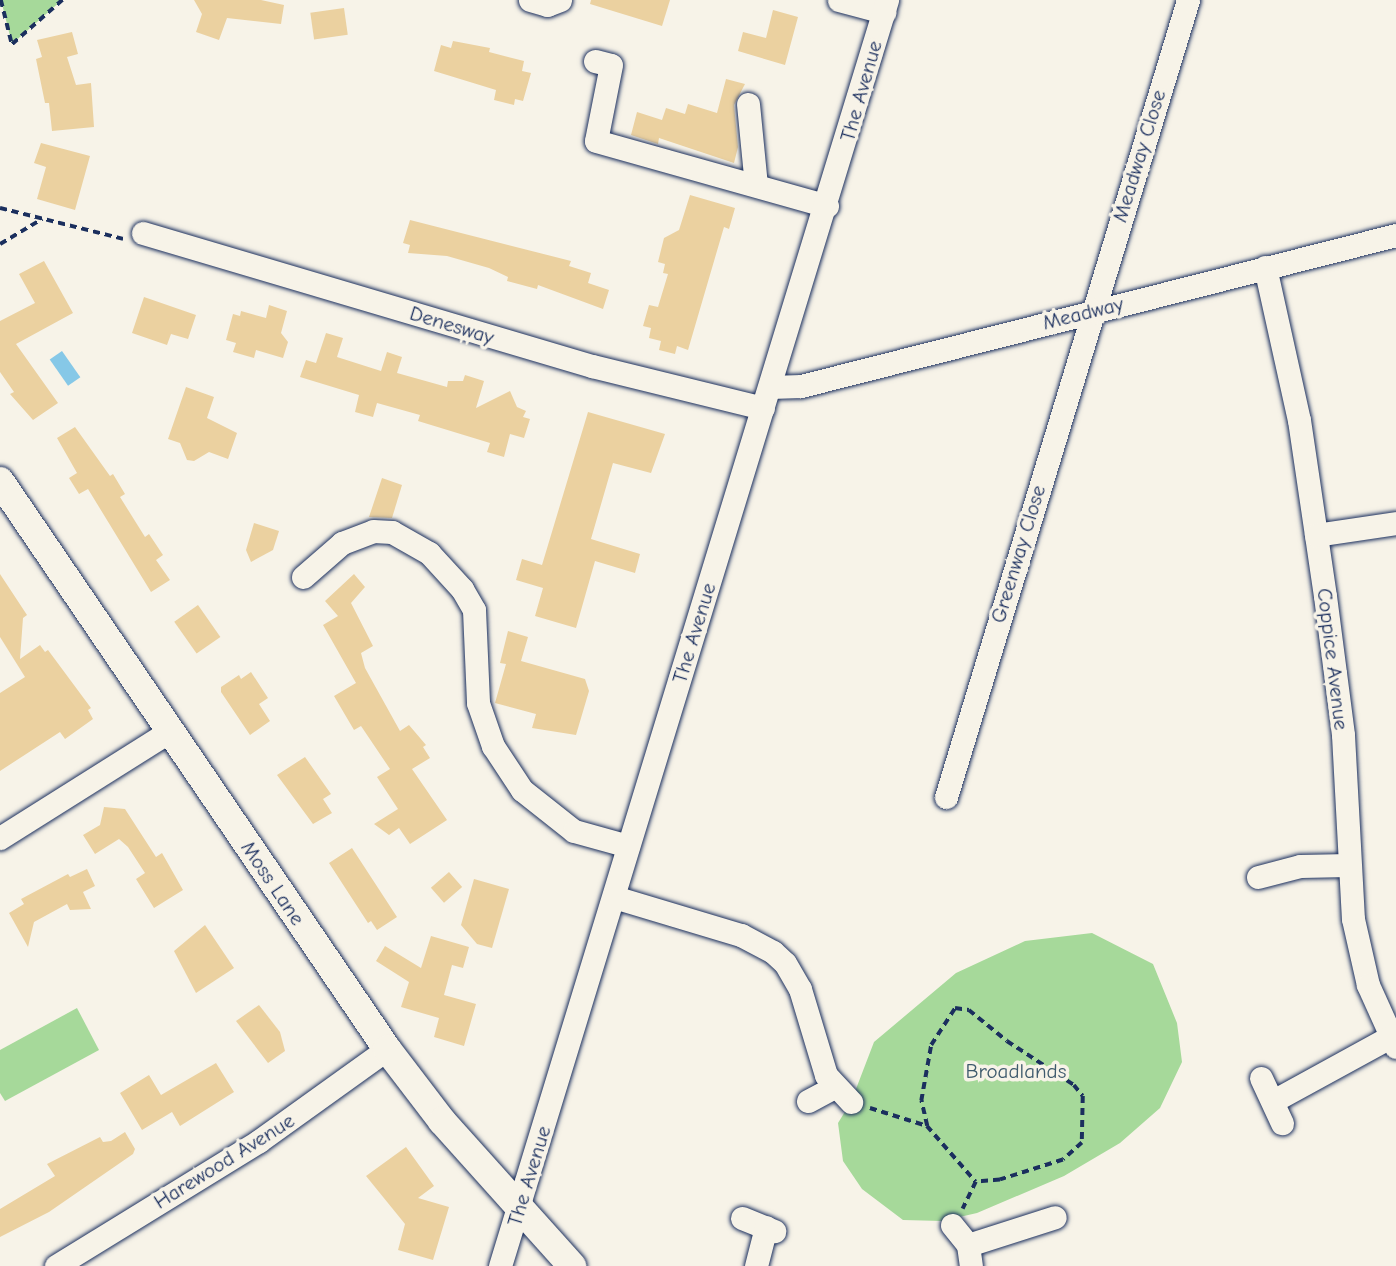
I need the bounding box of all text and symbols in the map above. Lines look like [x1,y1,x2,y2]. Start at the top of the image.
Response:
street label: The Avenue [835,38,887,144]
street label: Meadway Close [1107,87,1171,225]
street label: Meadway [1040,291,1126,335]
street label: Denesway [407,300,497,350]
street label: Greenway Close [985,482,1051,626]
street label: The Avenue [667,580,721,686]
street label: Coppice Avenue [1312,587,1354,731]
street label: Moss Lane [236,836,310,930]
park label: Broadlands [966,1058,1066,1084]
street label: Harewood Avenue [149,1108,299,1214]
street label: The Avenue [502,1123,556,1229]

